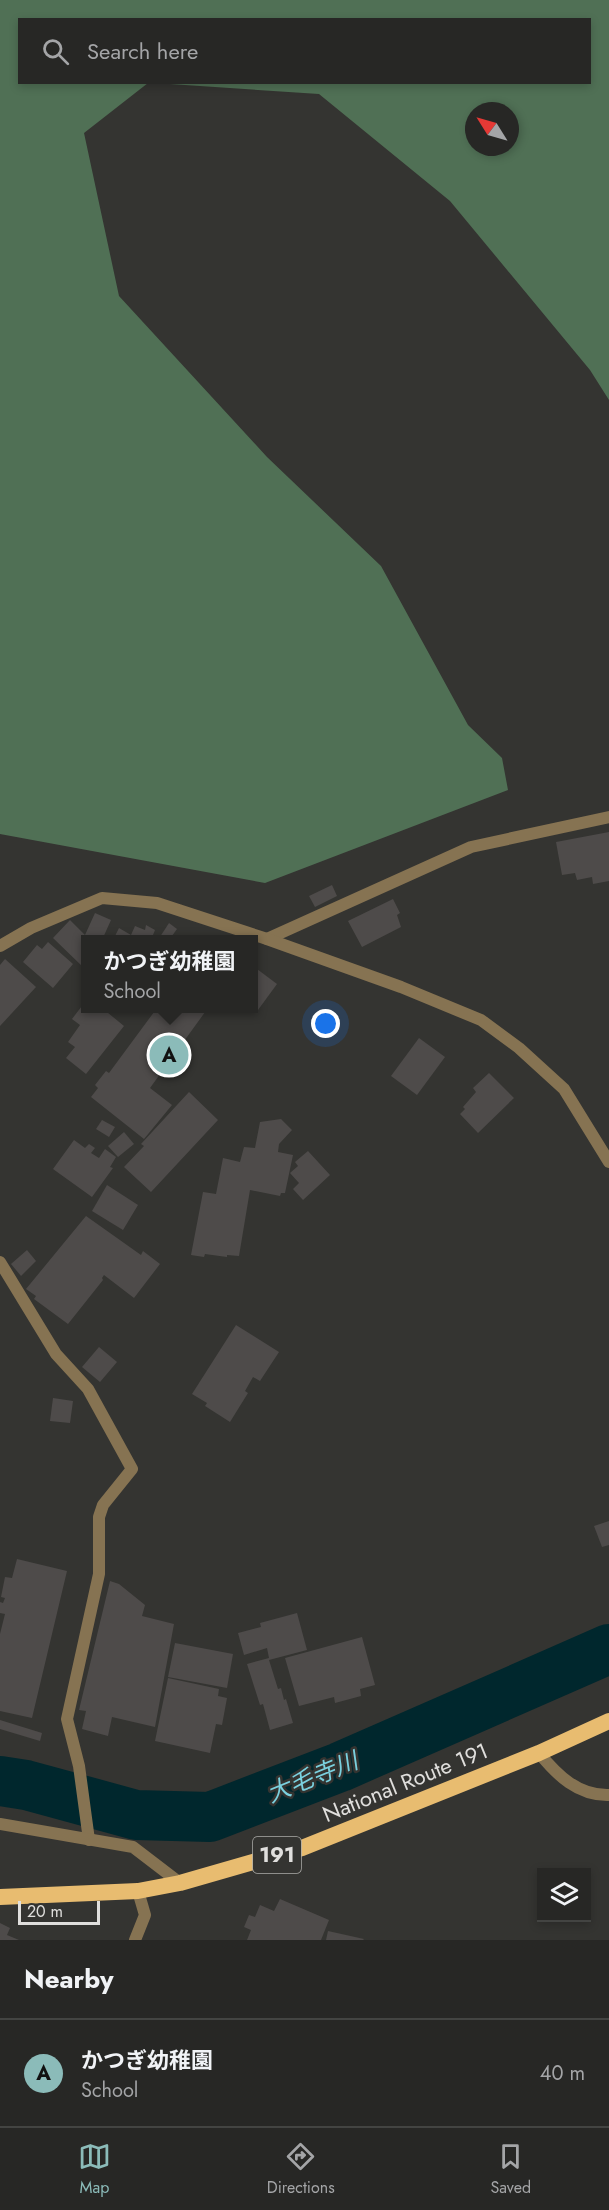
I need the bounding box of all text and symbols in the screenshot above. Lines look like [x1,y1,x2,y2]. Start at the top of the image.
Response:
search box [18,18,591,84]
icon: search [39,35,72,68]
text: Search here [87,35,198,67]
north arrow [465,102,519,156]
popup [81,935,258,1013]
text: かつぎ幼稚園 [103,945,236,977]
text: School [103,977,161,1006]
your location [311,1009,340,1038]
pin: A [150,1032,188,1078]
street label: National Route 191 [317,1734,493,1830]
water label: 大毛寺川 [261,1742,366,1811]
road number: 191 [253,1837,301,1873]
map controls [537,1868,591,1922]
button: layers [537,1868,591,1922]
scale bar [18,1898,100,1926]
text: 20 m [27,1900,63,1923]
text: Nearby [24,1960,113,1998]
text: かつぎ幼稚園 [81,2044,213,2076]
text: A [36,2059,51,2088]
text: 40 m [540,2059,585,2088]
text: School [81,2076,138,2105]
tab: Map [78,2140,111,2199]
tab: Directions [267,2140,335,2199]
tab: Saved [490,2140,531,2199]

